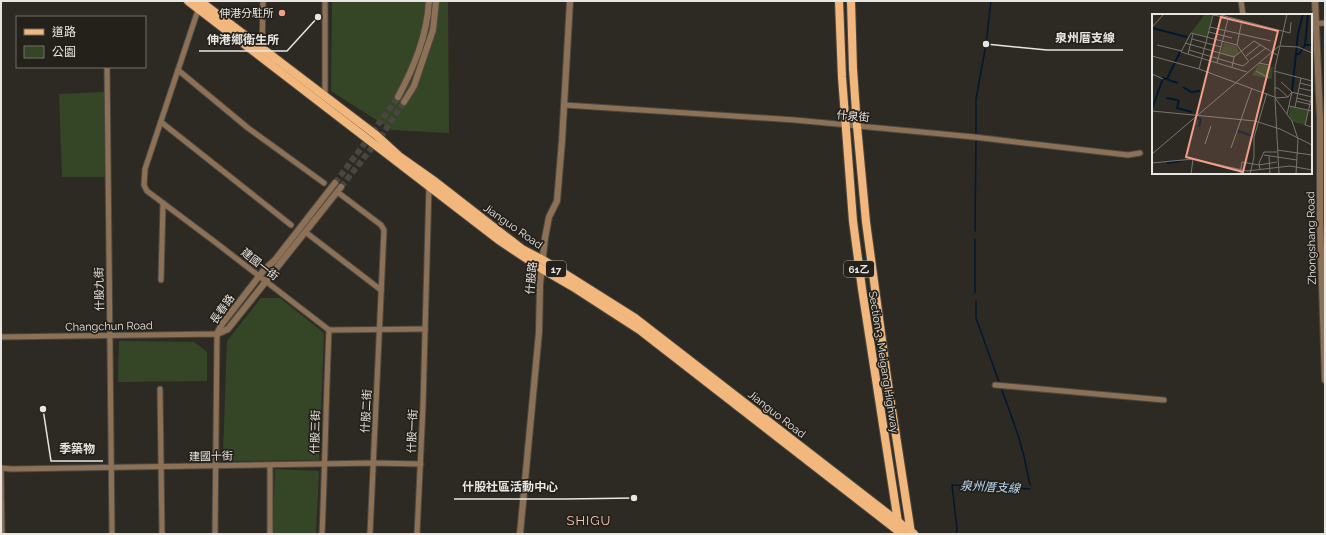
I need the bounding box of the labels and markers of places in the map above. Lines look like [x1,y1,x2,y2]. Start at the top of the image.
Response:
place label: 伸港分駐所 [219,7,274,20]
marker: 伸港分駐所 [277,8,287,18]
callout: 泉州厝支線 [1047,26,1123,50]
callout: 伸港鄉衛生所 [199,27,287,51]
callout: 季築物 [51,437,103,461]
callout: 什股社區活動中心 [454,475,566,499]

